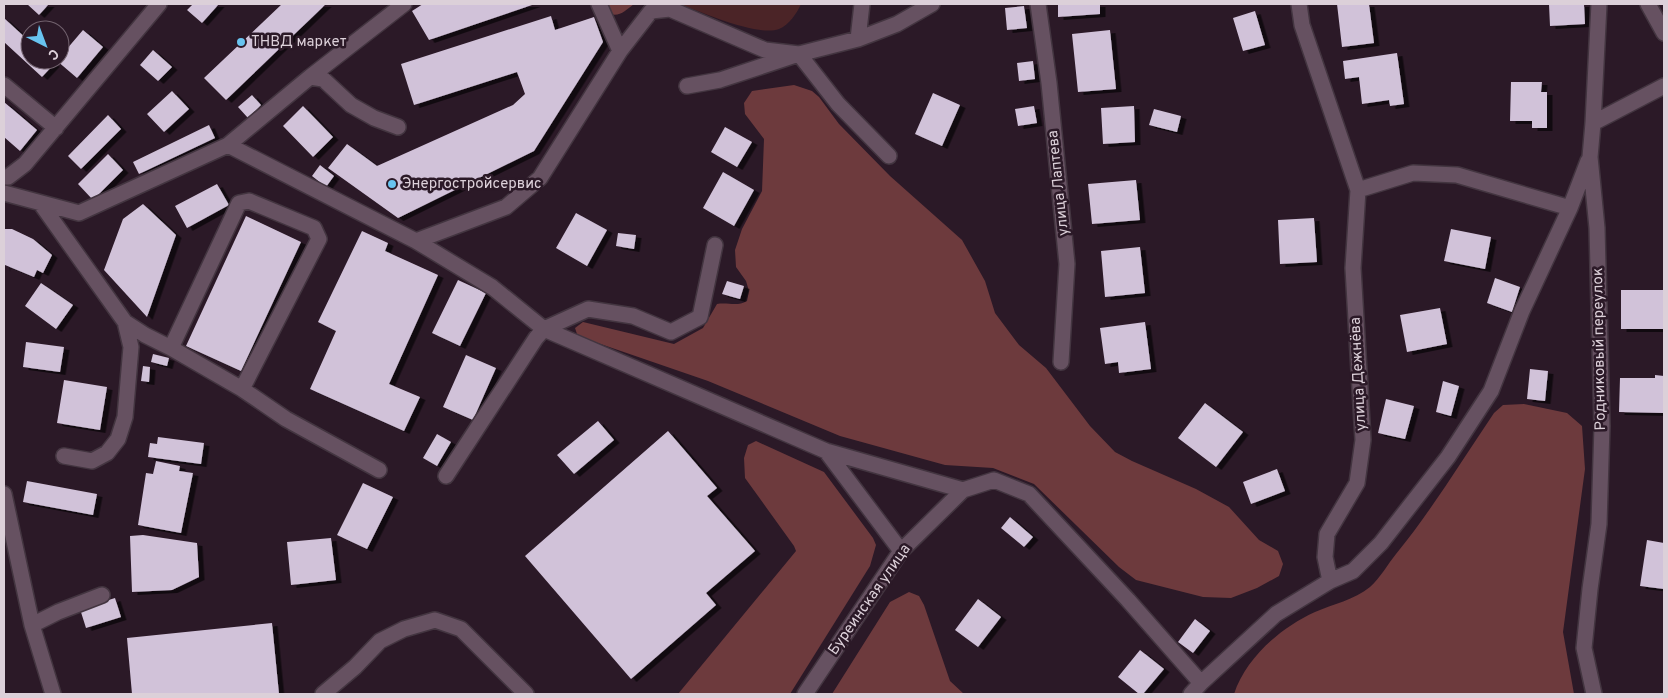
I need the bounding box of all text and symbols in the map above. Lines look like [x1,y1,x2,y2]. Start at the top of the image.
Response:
north arrow [20,20,70,70]
place label: ТНВД маркет [251,33,347,52]
marker: ТНВД маркет [235,36,247,48]
text: С [44,44,62,63]
street label: улица Лаптева [1044,129,1074,237]
place label: Энергостройсервис [402,175,542,194]
marker: Энергостройсервис [386,178,398,190]
street label: Родниковый переулок [1589,267,1611,431]
street label: улица Дежнёва [1347,317,1371,431]
street label: Буреинская улица [825,541,915,659]

